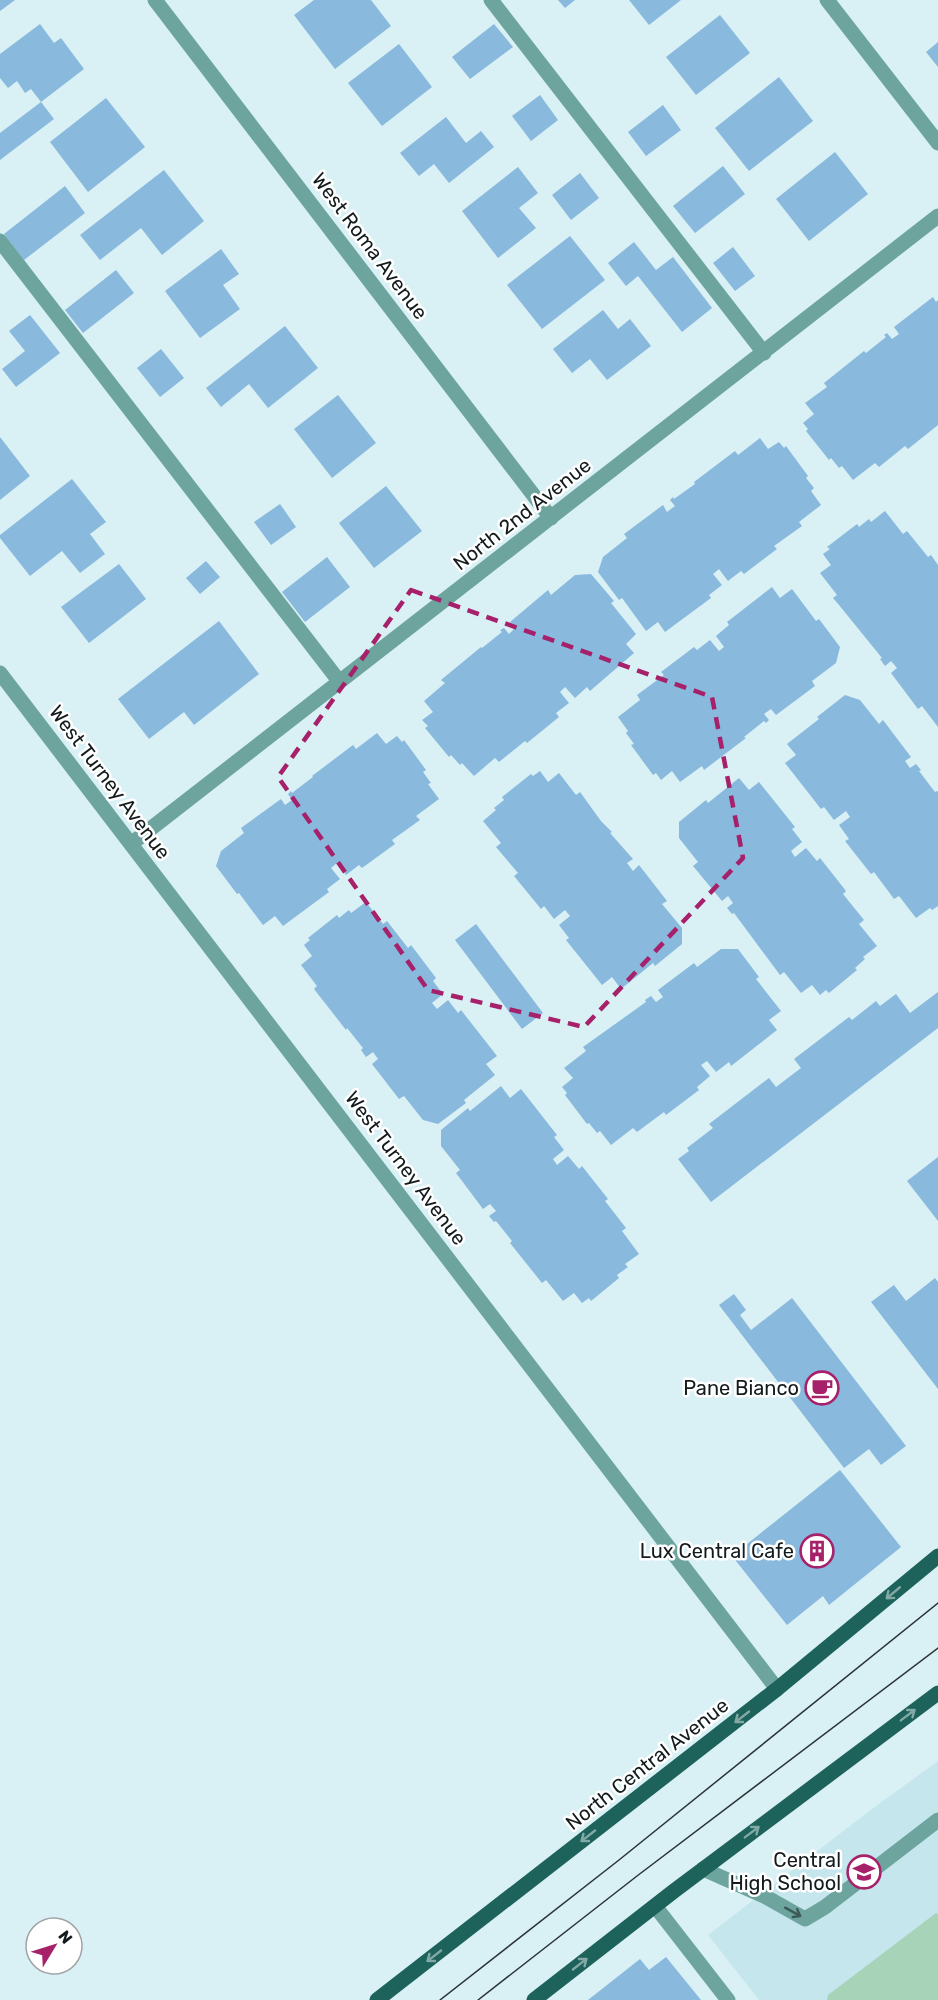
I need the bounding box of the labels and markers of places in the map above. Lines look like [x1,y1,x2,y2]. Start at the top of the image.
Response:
cafe icon: Pane Bianco [804,1370,840,1406]
place label: Pane Bianco [683,1376,799,1400]
building icon: Lux Central Cafe [799,1533,835,1569]
place label: Lux Central Cafe [640,1539,794,1563]
place label: Central High School [729,1848,841,1895]
school or university icon: Central High School [846,1854,882,1890]

